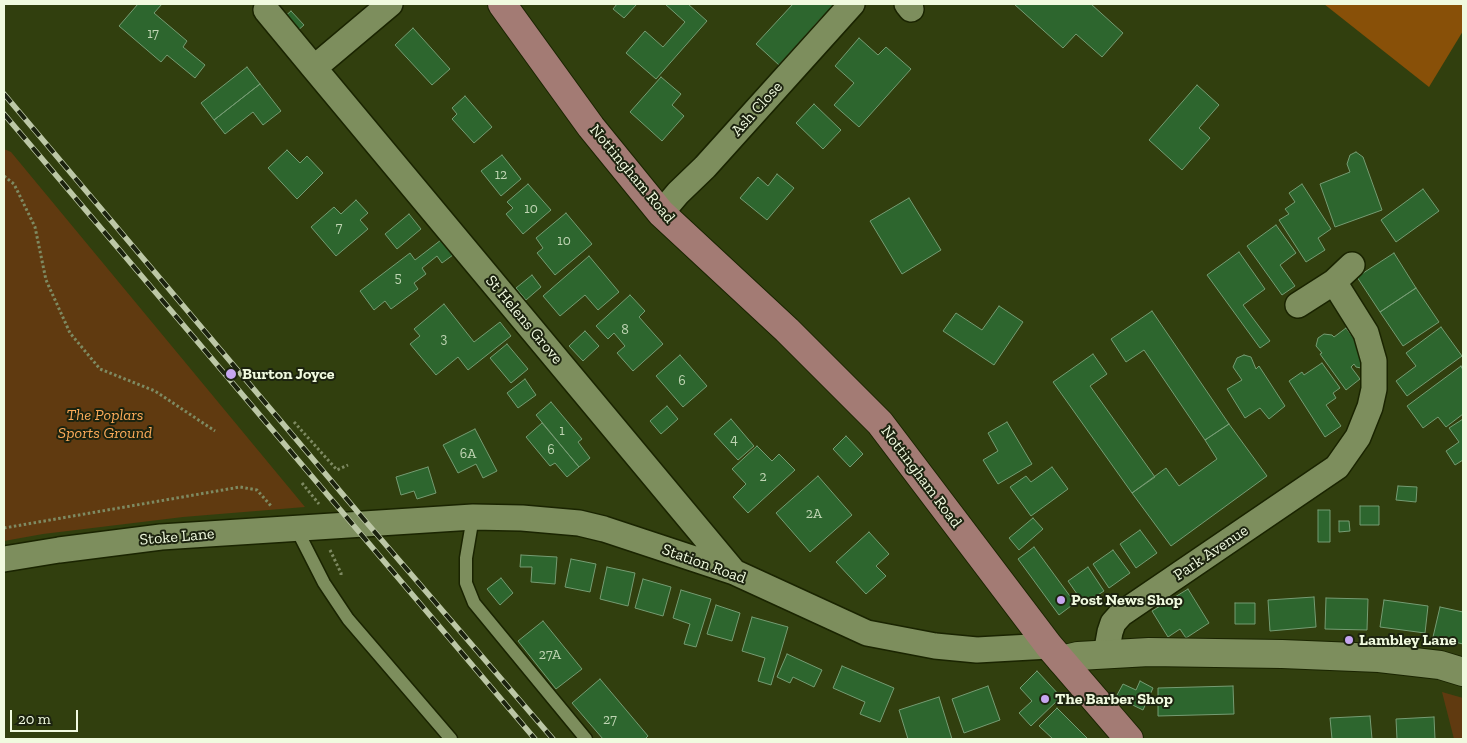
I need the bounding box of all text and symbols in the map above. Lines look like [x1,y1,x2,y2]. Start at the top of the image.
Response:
house number: 17 [147,26,159,42]
street label: Ash Close [727,78,787,140]
street label: Nottingham Road [585,121,679,227]
house number: 12 [495,167,507,183]
house number: 10 [524,201,538,217]
house number: 7 [336,220,342,236]
house number: 10 [557,233,571,249]
house number: 5 [394,270,402,286]
street label: St Helens Grove [481,272,567,368]
house number: 8 [621,322,629,338]
house number: 3 [441,331,447,347]
place label: Burton Joyce [242,364,335,384]
marker: Burton Joyce [224,367,238,381]
house number: 6 [678,373,686,389]
park label: The Poplars Sports Ground [58,405,152,443]
street label: Nottingham Road [876,422,966,532]
house number: 1 [559,423,565,439]
house number: 4 [730,432,738,448]
house number: 6 [547,442,555,458]
house number: 6A [460,446,476,462]
house number: 2 [759,469,767,485]
house number: 2A [806,506,822,522]
street label: Park Avenue [1170,521,1252,585]
street label: Stoke Lane [139,524,215,550]
street label: Station Road [659,540,749,588]
place label: Post News Shop [1071,590,1183,610]
marker: Post News Shop [1055,594,1067,606]
place label: Lambley Lane [1359,630,1457,650]
marker: Lambley Lane [1343,634,1355,646]
house number: 27A [539,647,561,663]
place label: The Barber Shop [1055,689,1173,709]
marker: The Barber Shop [1039,693,1051,705]
scale bar [12,700,80,732]
text: 20 m [18,710,51,728]
house number: 27 [603,712,617,728]

